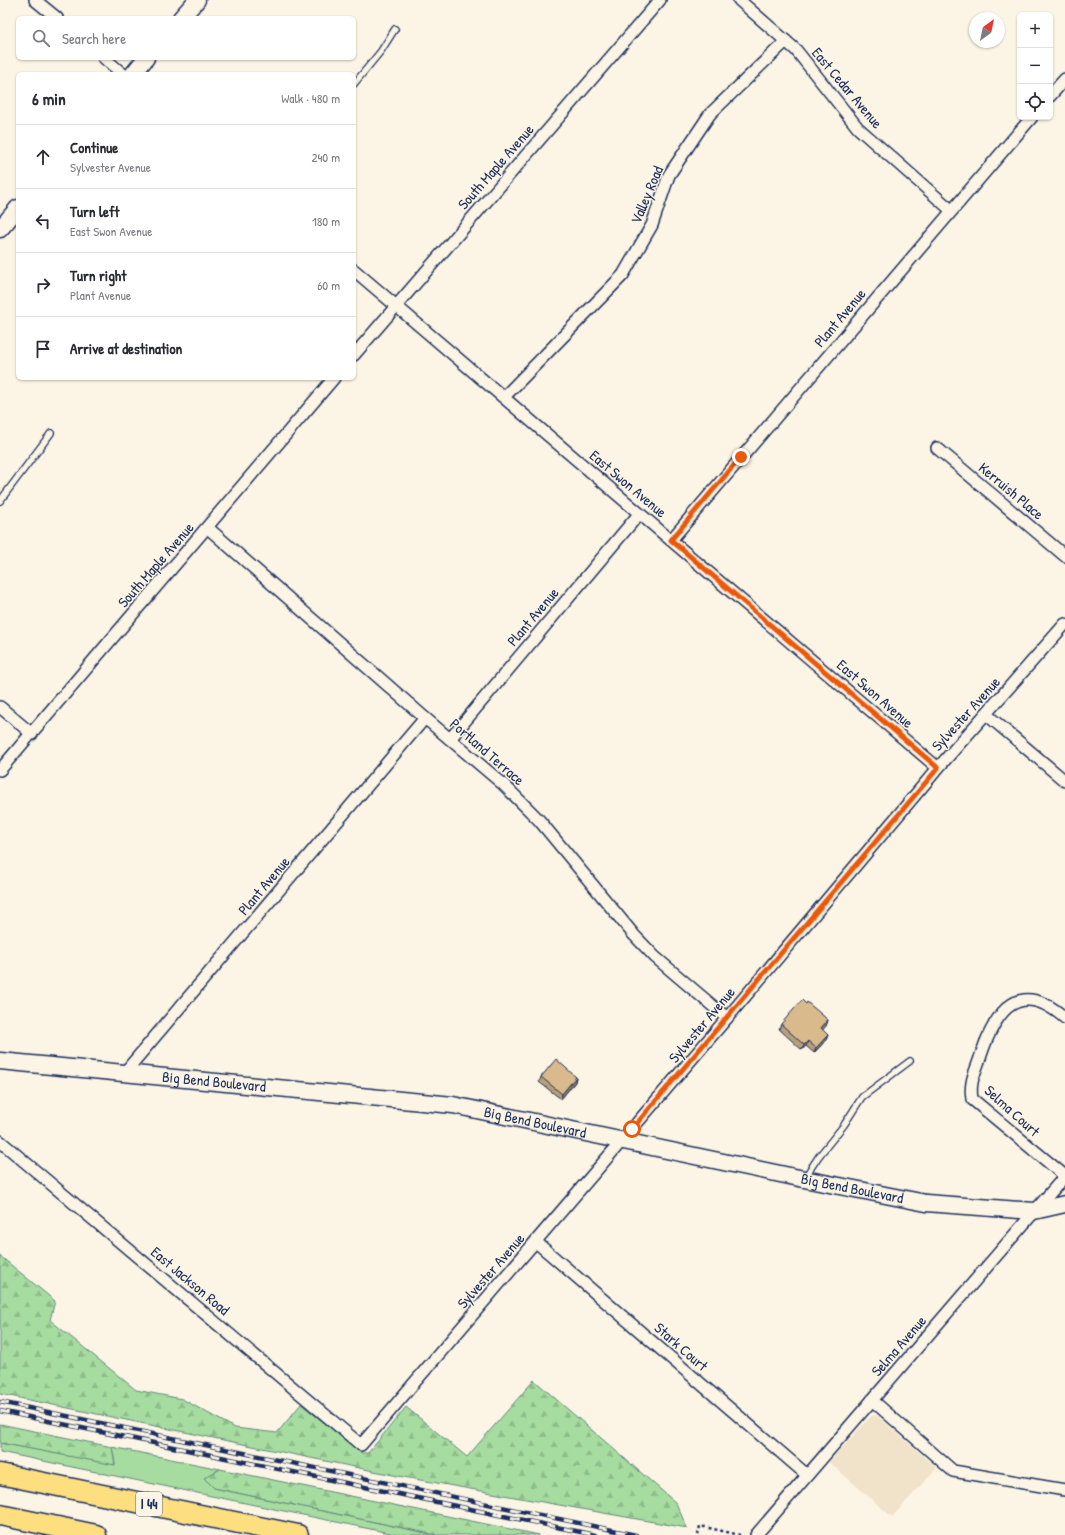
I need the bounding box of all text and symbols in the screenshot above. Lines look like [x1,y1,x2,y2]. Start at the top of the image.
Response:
north arrow [969,12,1005,48]
map controls [1017,12,1053,120]
button: + [1017,12,1053,48]
search box [16,16,356,60]
icon: search [30,27,52,49]
text: Search here [62,28,126,49]
street label: East Cedar Avenue [807,43,888,133]
button: − [1017,48,1053,84]
button: locate [1017,84,1053,120]
text: 6 min [32,87,66,110]
text: Walk · 480 m [281,89,340,107]
street label: South Maple Avenue [453,120,539,214]
text: Continue [70,137,118,158]
icon: ahead [32,146,54,168]
text: 240 m [311,148,340,166]
text: Sylvester Avenue [70,158,151,176]
street label: Valley Road [625,162,668,227]
text: Turn left [70,201,120,222]
icon: left [32,210,54,232]
text: 180 m [312,212,340,230]
text: East Swon Avenue [70,222,152,240]
text: Turn right [70,265,126,286]
icon: right [32,274,54,296]
text: 60 m [317,276,340,294]
street label: Plant Avenue [809,284,870,351]
text: Plant Avenue [70,286,131,304]
icon: arrive [32,338,54,360]
text: Arrive at destination [70,338,182,359]
street label: East Swon Avenue [585,445,671,522]
route end [732,448,750,466]
street label: Kerruish Place [974,457,1048,524]
street label: South Maple Avenue [113,518,199,612]
street label: Plant Avenue [502,583,563,650]
street label: East Swon Avenue [833,655,918,733]
street label: Sylvester Avenue [927,672,1005,755]
street label: Portland Terrace [446,713,529,790]
street label: Plant Avenue [233,852,294,919]
street label: Sylvester Avenue [664,982,740,1067]
street label: Big Bend Boulevard [161,1066,267,1097]
street label: Selma Court [980,1080,1045,1142]
street label: Big Bend Boulevard [482,1101,588,1143]
route start [623,1120,641,1138]
street label: Big Bend Boulevard [799,1168,906,1208]
street label: Sylvester Avenue [452,1229,529,1313]
street label: East Jackson Road [146,1241,234,1320]
street label: Selma Avenue [866,1311,931,1381]
street label: Stark Court [650,1318,713,1376]
road number: I 44 [136,1492,162,1516]

